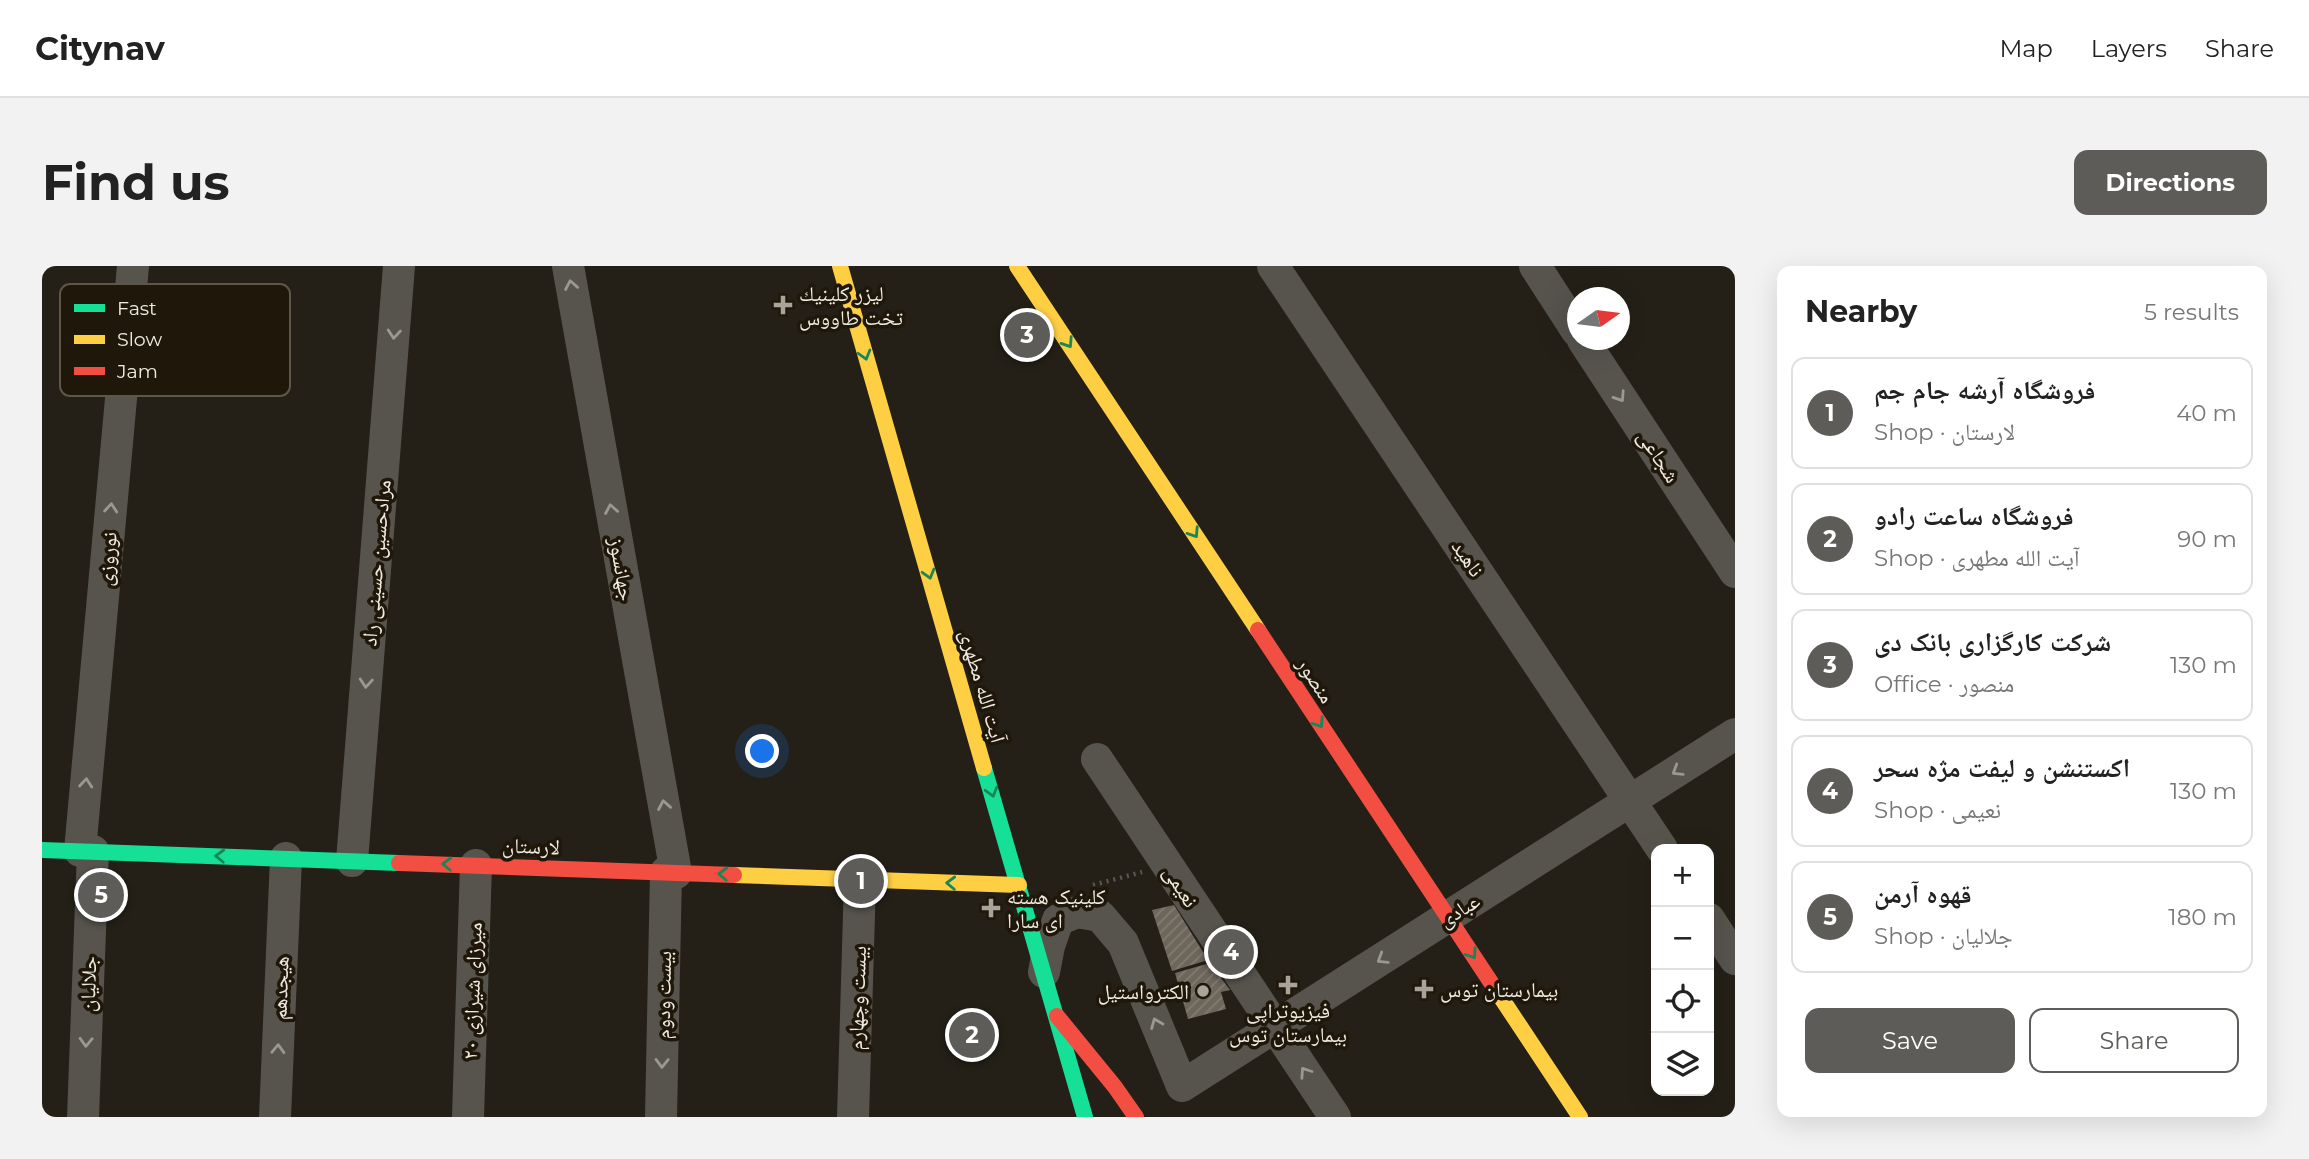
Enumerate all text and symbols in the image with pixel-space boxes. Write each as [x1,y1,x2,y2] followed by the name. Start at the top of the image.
[35,28,165,68] text: Citynav
[1999,34,2053,63] text: Map
[2091,34,2167,63] text: Layers
[2205,34,2274,63] text: Share
[2074,150,2267,215] button: Directions
[42,153,230,212] text: Find us
[564,279,579,291] one-way arrow
[799,281,903,331] place label: ليزر كلينيك تخت طاووس
[60,284,290,396] legend
[1567,287,1630,350] north arrow
[1805,293,1917,330] text: Nearby
[773,295,793,315] marker: ليزر كلينيك تخت طاووس
[117,297,157,320] text: Fast
[2144,298,2239,326] text: 5 results
[1004,309,1050,361] pin: 3
[117,328,162,351] text: Slow
[387,329,402,340] one-way arrow
[1060,336,1073,349] one-way arrow
[857,349,872,361] one-way arrow
[116,360,158,383] text: Jam
[1874,374,2095,406] text: فروشگاه آرشه جام جم
[1612,389,1625,402] one-way arrow
[1825,399,1835,427] text: 1
[2176,399,2237,427] text: 40 m
[1874,418,2015,446] text: Shop · لارستان
[1632,425,1685,488] street label: شجاعی
[356,479,397,647] street label: مرادحسین حسینی راد
[1874,500,2074,532] text: فروشگاه ساعت رادو
[103,502,118,513] one-way arrow
[605,503,620,515] one-way arrow
[1185,525,1198,538] one-way arrow
[1823,525,1837,553] text: 2
[2177,525,2237,553] text: 90 m
[92,531,122,587] street label: نوروزی
[604,534,640,603] street label: جهانسوز
[1447,535,1489,581] street label: ناهید
[1874,544,2079,572] text: Shop · آیت الله مطهری
[920,567,935,579] one-way arrow
[955,626,1011,746] street label: آیت الله مطهری
[1874,626,2111,658] text: شرکت کارگزاری بانک دی
[1291,651,1340,708] street label: منصور
[1823,651,1837,679] text: 3
[2170,651,2237,679] text: 130 m
[1874,670,2014,698] text: Office · منصور
[359,678,374,689] one-way arrow
[1311,715,1323,728] one-way arrow
[745,734,779,768] your location
[1874,752,2130,784] text: اکستنشن و لیفت مژه سحر
[1672,763,1685,776] one-way arrow
[79,777,94,789] one-way arrow
[1822,777,1838,805] text: 4
[2170,777,2237,805] text: 130 m
[983,786,998,798] one-way arrow
[1874,796,2001,824] text: Shop · نعیمی
[658,799,673,811] one-way arrow
[502,832,560,860] street label: لارستان
[1651,844,1714,1096] map controls
[1651,844,1714,907] button: +
[214,848,225,863] one-way arrow
[838,855,884,907] pin: 1
[441,857,452,872] one-way arrow
[1157,860,1204,912] street label: نعیمی
[717,867,728,882] one-way arrow
[78,869,124,921] pin: 5
[945,875,956,890] one-way arrow
[1874,878,1972,910] text: قهوه آرمن
[1007,884,1106,933] place label: کلینیک هسته ای سارا
[1434,888,1484,932] street label: عبادی
[981,898,1001,918] marker: کلینیک هسته ای سارا
[1823,903,1837,931] text: 5
[2168,903,2237,931] text: 180 m
[1651,907,1714,970] button: −
[457,922,487,1060] street label: میرزای شیرازی ۲۰
[1874,922,2013,950] text: Shop · جلالیان
[1208,926,1254,978] pin: 4
[843,945,873,1051] street label: بیست وچهارم
[1463,946,1476,959] one-way arrow
[1377,950,1390,963] one-way arrow
[650,951,678,1040] street label: بیست ودوم
[75,956,101,1012] street label: جلالیان
[266,956,296,1020] street label: هیجدهم
[1651,970,1714,1033] button: locate
[1278,975,1298,995] marker: فیزیوتراپی بیمارستان توس
[1440,977,1558,1003] place label: بیمارستان توس
[1098,979,1189,1005] place label: الکترواستیل
[1414,979,1434,999] marker: بیمارستان توس
[1195,983,1211,999] marker: الکترواستیل
[1229,998,1347,1048] place label: فیزیوتراپی بیمارستان توس
[1805,1008,2015,1073] button: Save
[2029,1008,2239,1073] button: Share
[949,1009,995,1061] pin: 2
[1150,1017,1164,1030] one-way arrow
[1651,1033,1714,1096] button: layers
[78,1037,93,1048] one-way arrow
[270,1043,285,1054] one-way arrow
[654,1058,670,1069] one-way arrow
[1301,1067,1313,1080] one-way arrow

